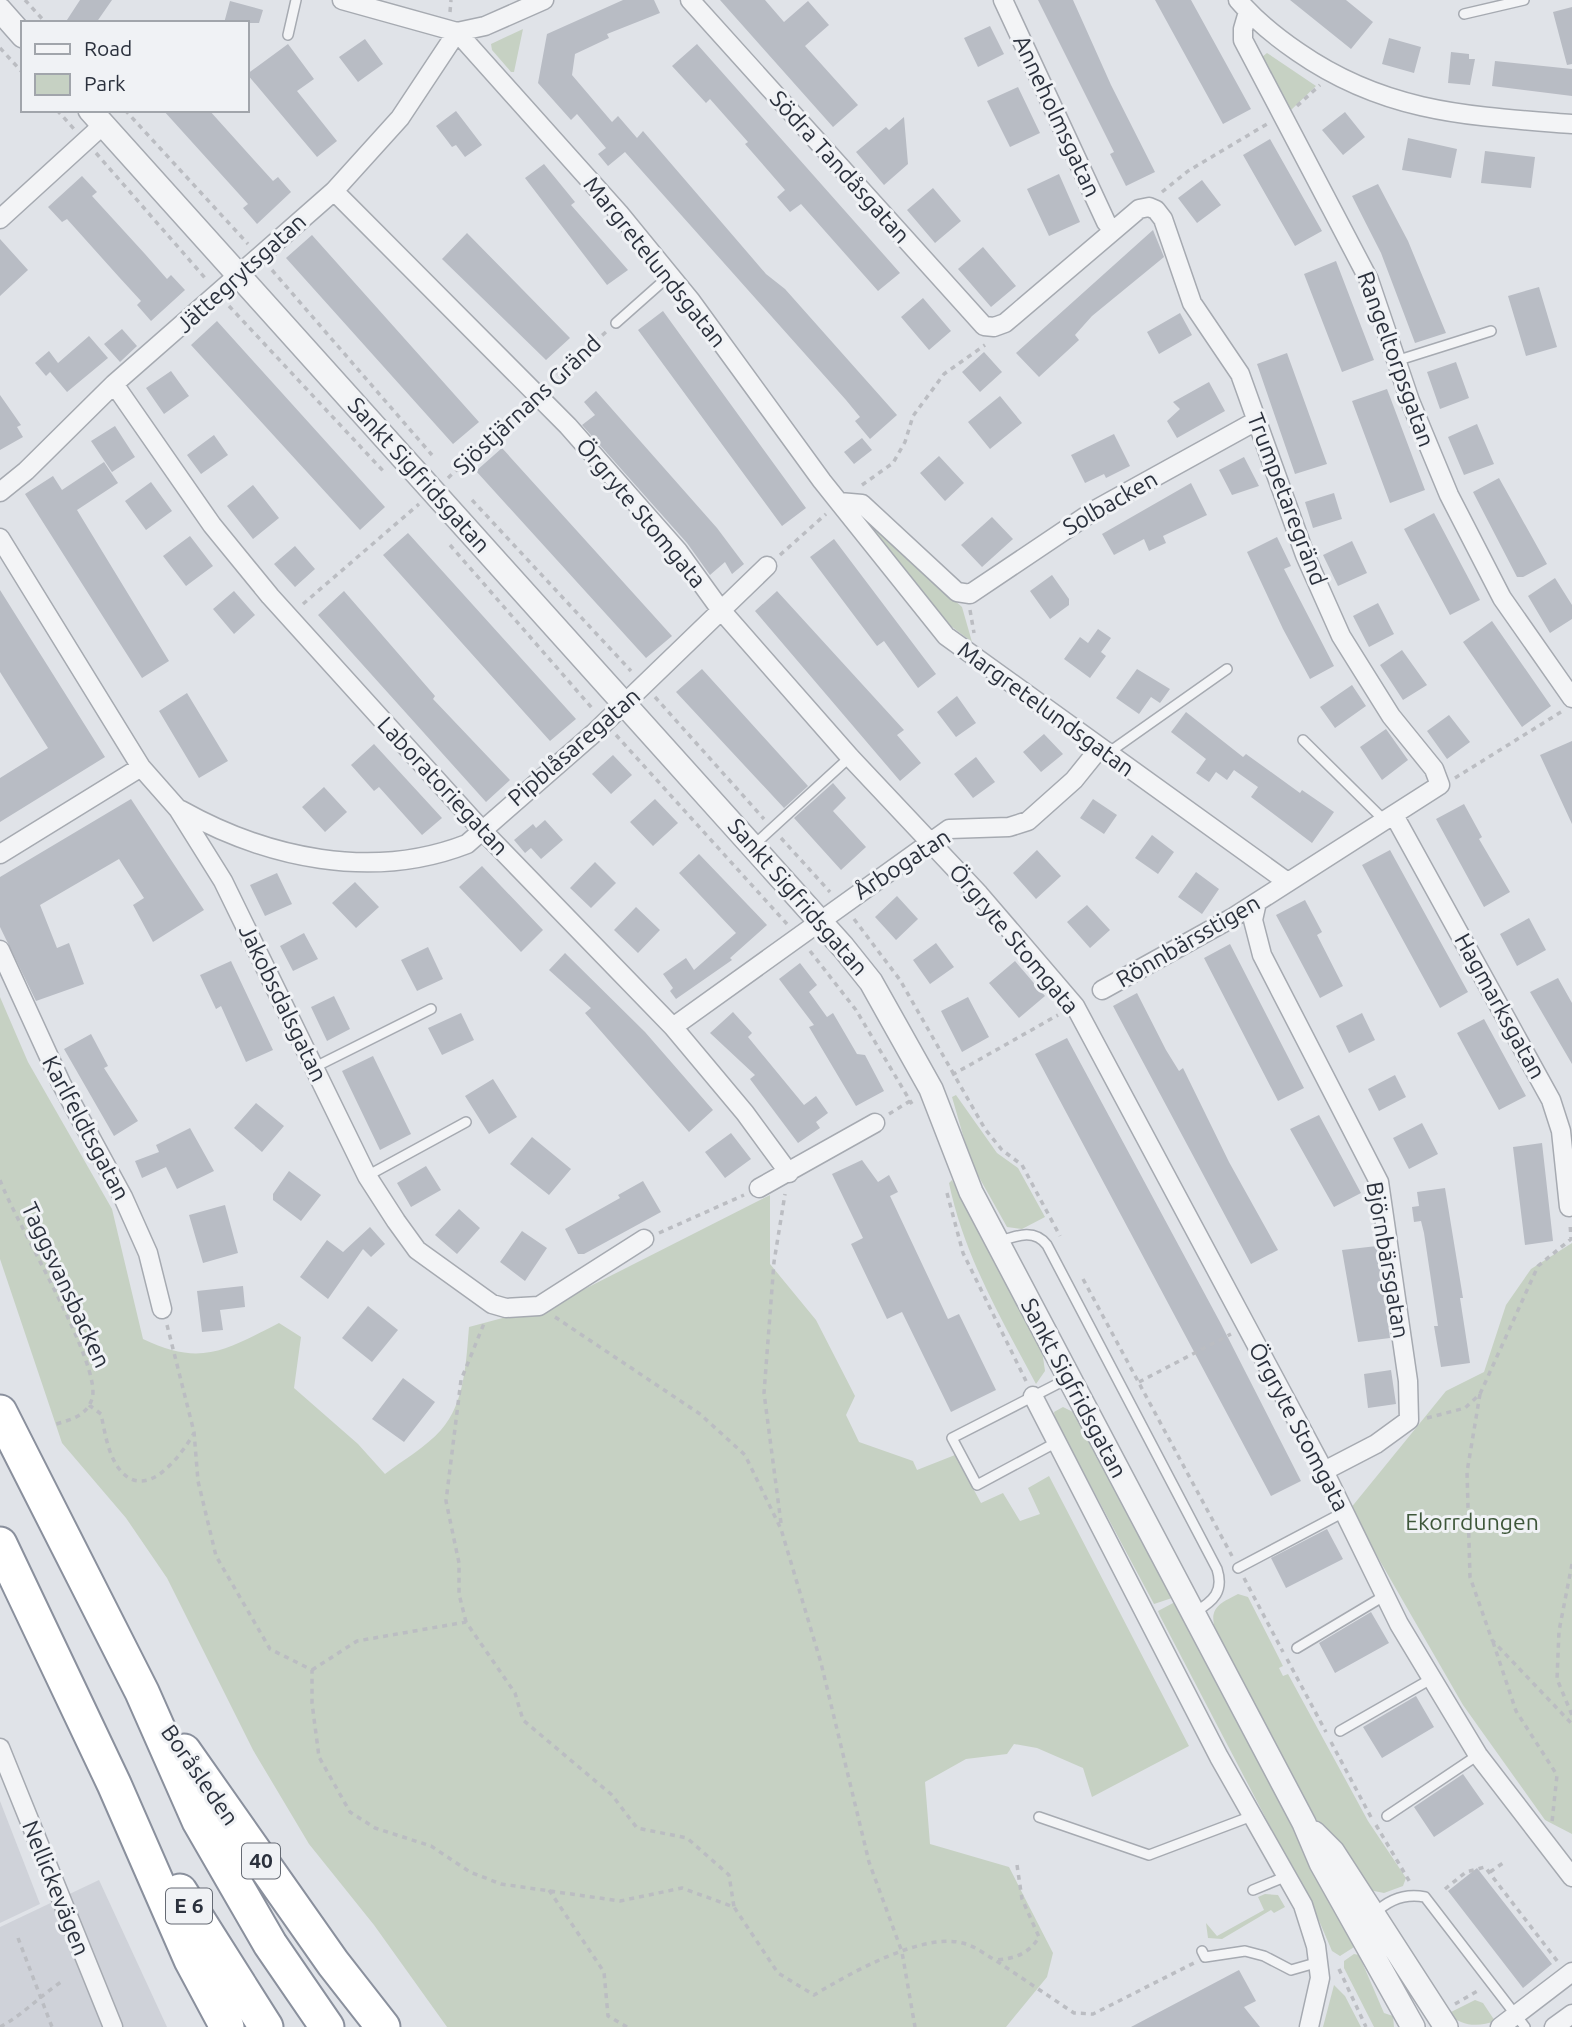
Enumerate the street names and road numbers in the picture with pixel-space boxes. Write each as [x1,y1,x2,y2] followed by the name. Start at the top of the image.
[1009,31,1106,201] street label: Anneholmsgatan
[766,86,915,248] street label: Södra Tandåsgatan
[579,172,732,352] street label: Margretelundsgatan
[171,208,310,337] street label: Jättegrytsgatan
[1353,268,1440,450] street label: Rangeltorpsgatan
[448,330,605,479] street label: Sjöstjärnans Gränd
[343,392,495,557] street label: Sankt Sigfridsgatan
[1243,409,1332,588] street label: Trumpetaregränd
[572,433,711,592] street label: Örgryte Stomgata
[1058,466,1161,540] street label: Solbacken
[953,636,1139,781] street label: Margretelundsgatan
[503,683,645,811] street label: Pipblåsaregatan
[373,712,514,860] street label: Laboratoriegatan
[724,813,873,980] street label: Sankt Sigfridsgatan
[849,823,954,904] street label: Årbogatan
[945,859,1084,1018] street label: Örgryte Stomgata
[1112,889,1264,992] street label: Rönnbärsstigen
[235,920,332,1085] street label: Jakobsdalsgatan
[1450,929,1551,1083] street label: Hagmarksgatan
[38,1051,135,1204] street label: Karlfeldtsgatan
[1362,1180,1415,1340] street label: Björnbärsgatan
[17,1198,116,1371] street label: Taggsvansbacken
[1017,1294,1132,1482] street label: Sankt Sigfridsgatan
[1244,1338,1354,1515] street label: Örgryte Stomgata
[157,1720,244,1830] street label: Boråsleden
[18,1817,95,1959] street label: Nellickevägen
[242,1843,280,1878] road number: 40
[166,1888,212,1924] road number: E 6

